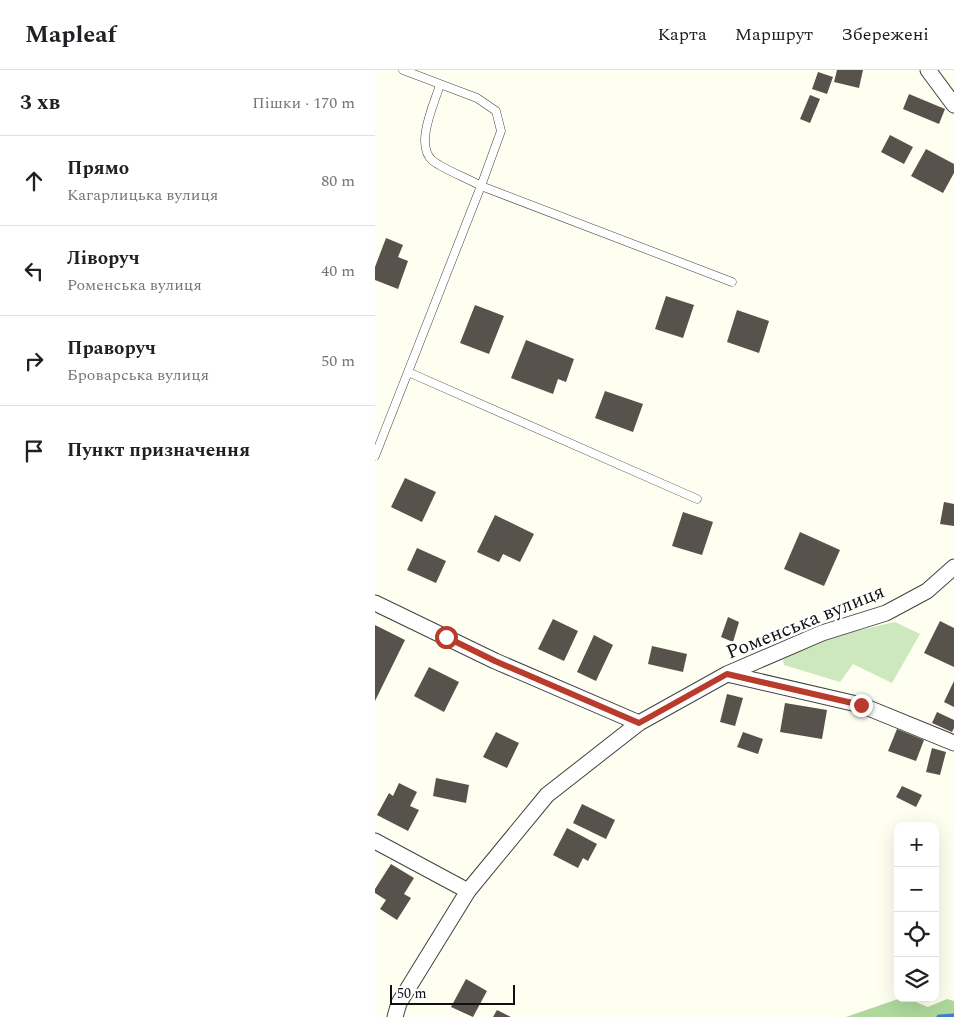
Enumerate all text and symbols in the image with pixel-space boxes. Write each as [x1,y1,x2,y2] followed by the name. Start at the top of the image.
[25,17,116,53] text: Mapleaf
[657,21,707,48] text: Карта
[735,21,813,48] text: Маршрут
[841,21,929,48] text: Збережені
[20,87,60,119] text: 3 хв
[252,91,355,115] text: Пішки · 170 m
[67,154,129,183] text: Прямо
[20,167,48,195] icon: ahead
[321,169,355,193] text: 80 m
[67,183,218,207] text: Кагарлицька вулиця
[67,244,140,273] text: Ліворуч
[20,257,48,285] icon: left
[321,259,355,283] text: 40 m
[67,273,202,297] text: Роменська вулиця
[67,334,156,363] text: Праворуч
[20,347,48,375] icon: right
[321,349,355,373] text: 50 m
[67,363,209,387] text: Броварська вулиця
[67,436,250,465] text: Пункт призначення
[20,437,48,465] icon: arrive
[722,576,889,667] street label: Роменська вулиця
[435,626,458,649] route start
[850,694,873,717] route end
[894,822,939,1002] map controls
[894,822,939,867] button: +
[894,867,939,912] button: −
[894,912,939,957] button: locate
[894,957,939,1002] button: layers
[390,982,515,1005] scale bar
[397,983,427,1004] text: 50 m

